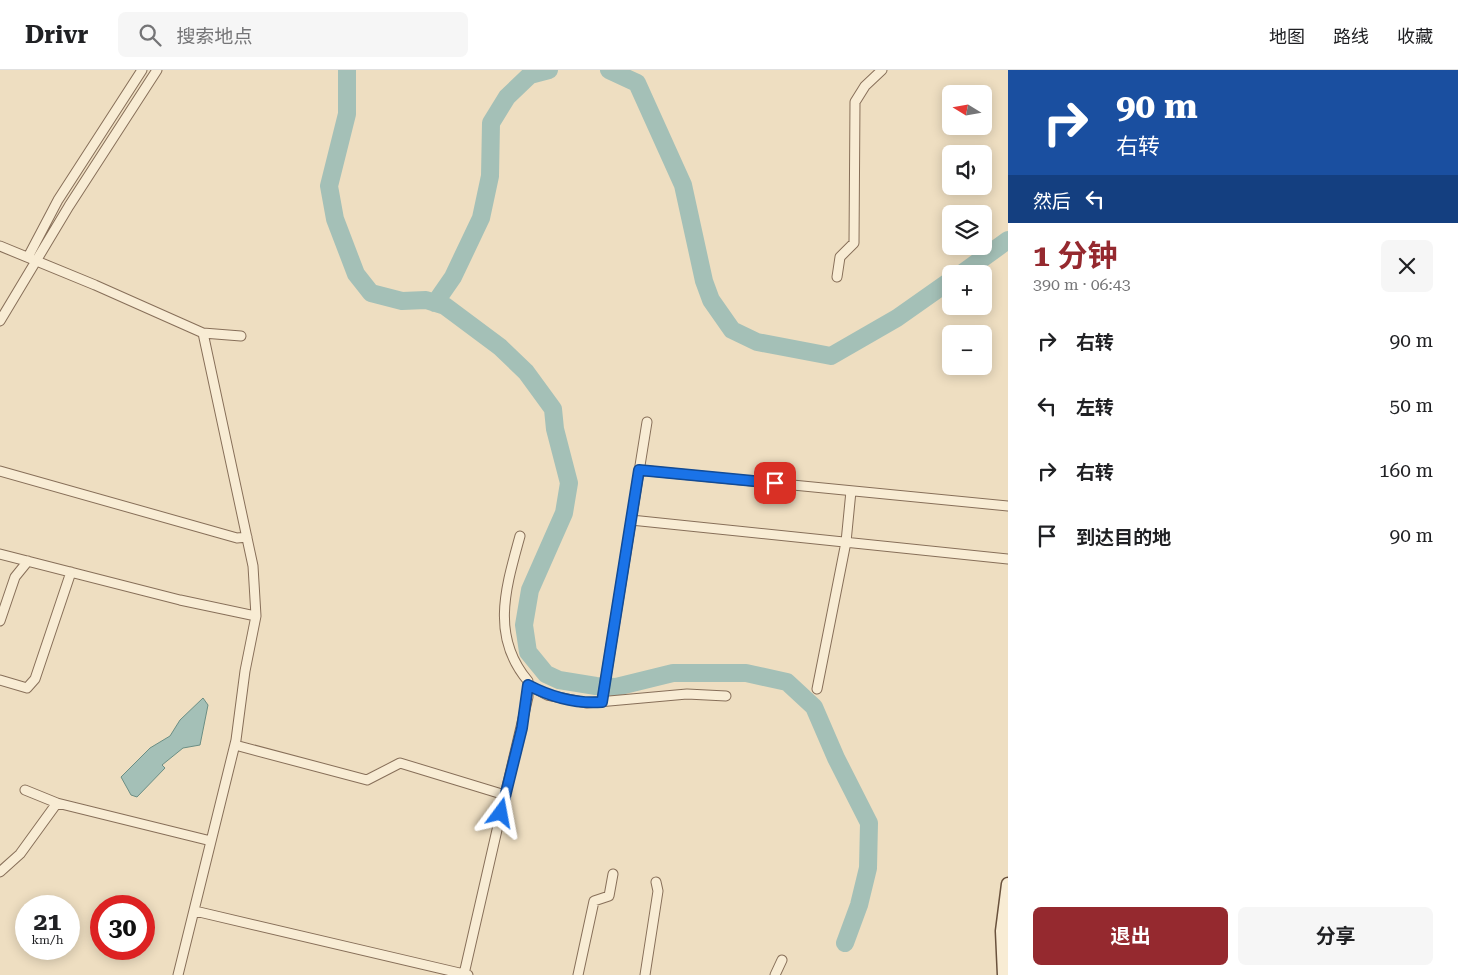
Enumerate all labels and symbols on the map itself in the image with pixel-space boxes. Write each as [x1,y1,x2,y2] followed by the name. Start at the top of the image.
[942,85,992,135] north arrow
[754,462,796,504] pin
[474,786,526,838] position arrow
[90,895,155,960] speed limit sign: 30

